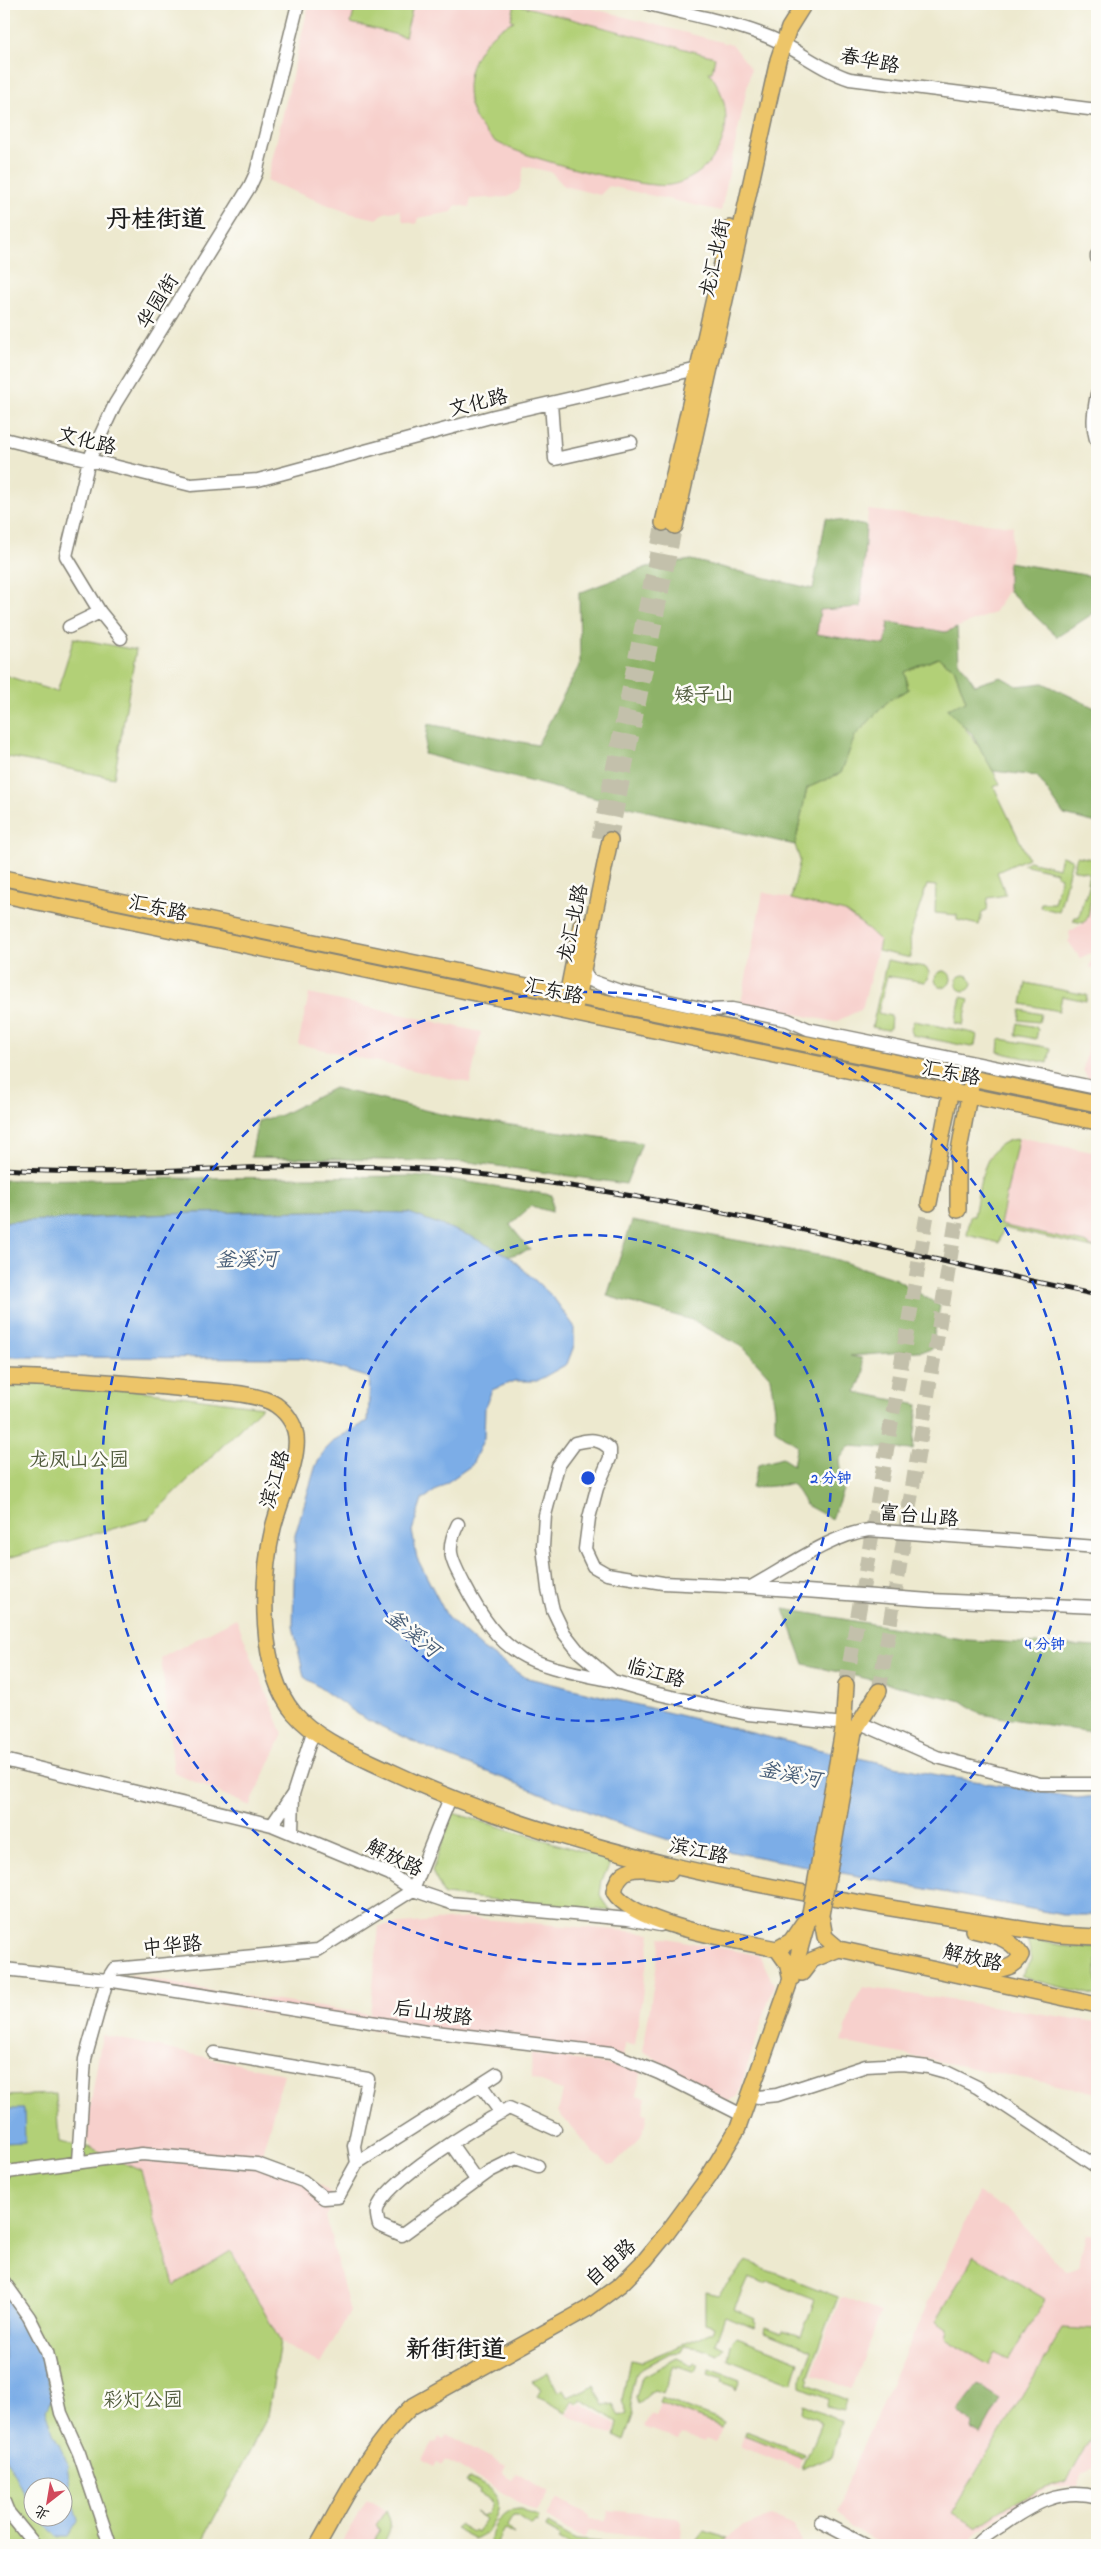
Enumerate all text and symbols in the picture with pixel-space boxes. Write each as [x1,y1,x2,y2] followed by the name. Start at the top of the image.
[837,42,903,83] street label: 春华路
[106,203,206,239] district label: 丹桂街道
[694,216,739,301] street label: 龙汇北街
[131,269,187,335] street label: 华园街
[446,383,512,426] street label: 文化路
[54,421,120,464] street label: 文化路
[674,682,734,711] park label: 矮子山
[552,880,597,966] street label: 龙汇北路
[125,889,191,930] street label: 汇东路
[521,972,587,1013] street label: 汇东路
[918,1054,984,1095] street label: 汇东路
[214,1245,281,1277] water label: 釜溪河
[254,1446,299,1513] street label: 滨江路
[29,1447,129,1476] park label: 龙凤山公园
[809,1468,852,1490] text: 2 分钟
[579,1469,597,1487] centre of rings
[878,1500,961,1536] street label: 富台山路
[378,1603,448,1668] water label: 釜溪河
[1024,1634,1065,1656] text: 4 分钟
[622,1652,689,1697] street label: 临江路
[756,1755,826,1797] water label: 釜溪河
[666,1832,732,1873] street label: 滨江路
[361,1833,428,1886] street label: 解放路
[141,1930,204,1965] street label: 中华路
[940,1939,1006,1981] street label: 解放路
[391,1995,475,2035] street label: 后山坡路
[580,2232,644,2295] street label: 自由路
[406,2333,506,2369] district label: 新街街道
[103,2387,183,2416] park label: 彩灯公园
[22,2476,72,2526] north arrow
[31,2499,53,2524] text: 北

